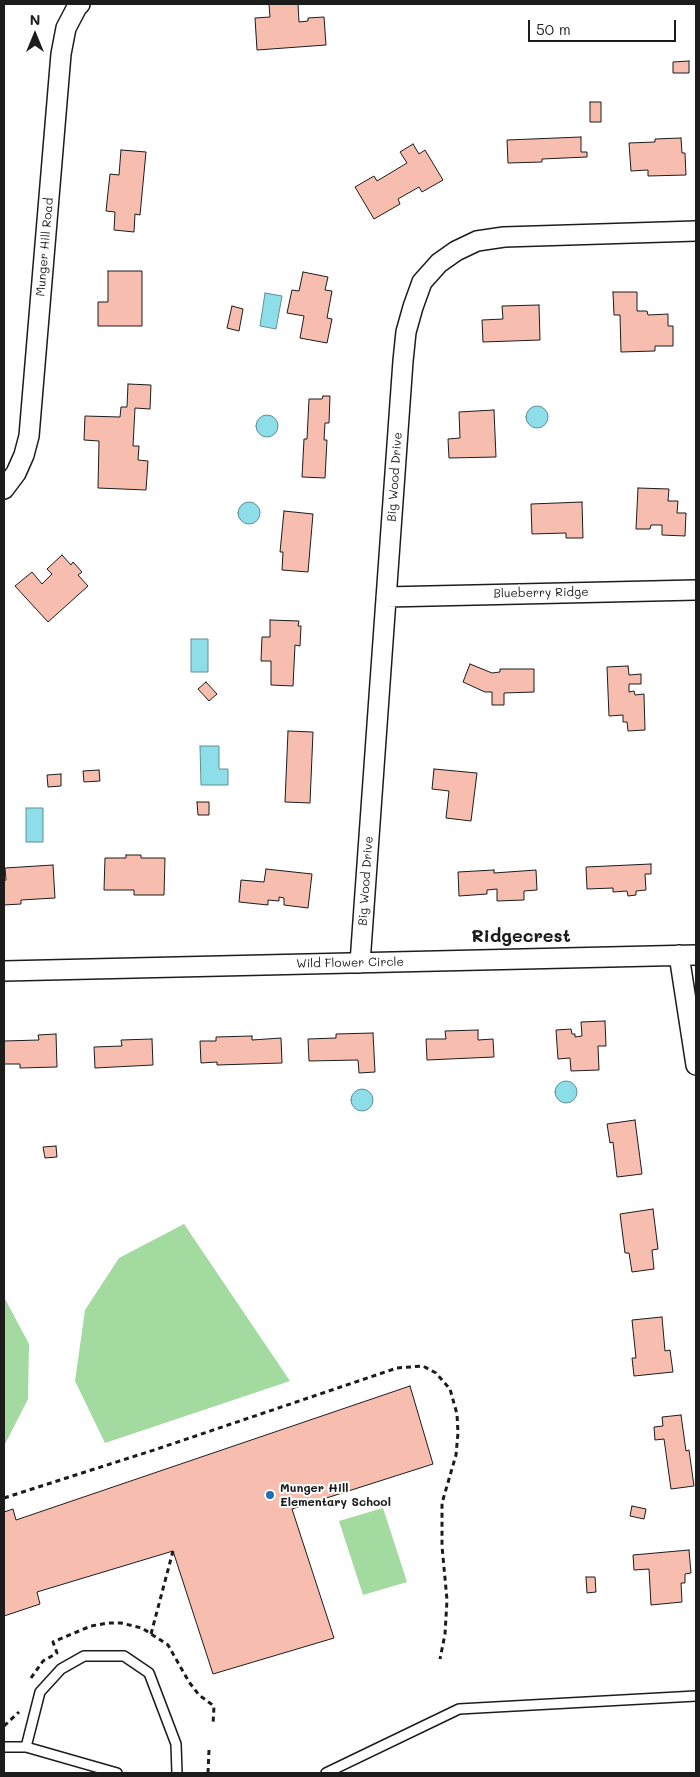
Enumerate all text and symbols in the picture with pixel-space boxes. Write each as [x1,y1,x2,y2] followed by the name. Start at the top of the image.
[10,10,60,60] north arrow
[30,10,40,29] text: N
[530,10,678,42] scale bar
[536,19,571,39] text: 50 m
[34,197,56,297] street label: Munger Hill Road
[385,432,405,522] street label: Big Wood Drive
[493,585,589,601] street label: Blueberry Ridge
[356,836,376,926] street label: Big Wood Drive
[471,925,571,947] district label: Ridgecrest
[296,955,404,971] street label: Wild Flower Circle
[280,1481,391,1509] place label: Munger Hill Elementary School
[264,1489,276,1501] marker: Munger Hill Elementary School

